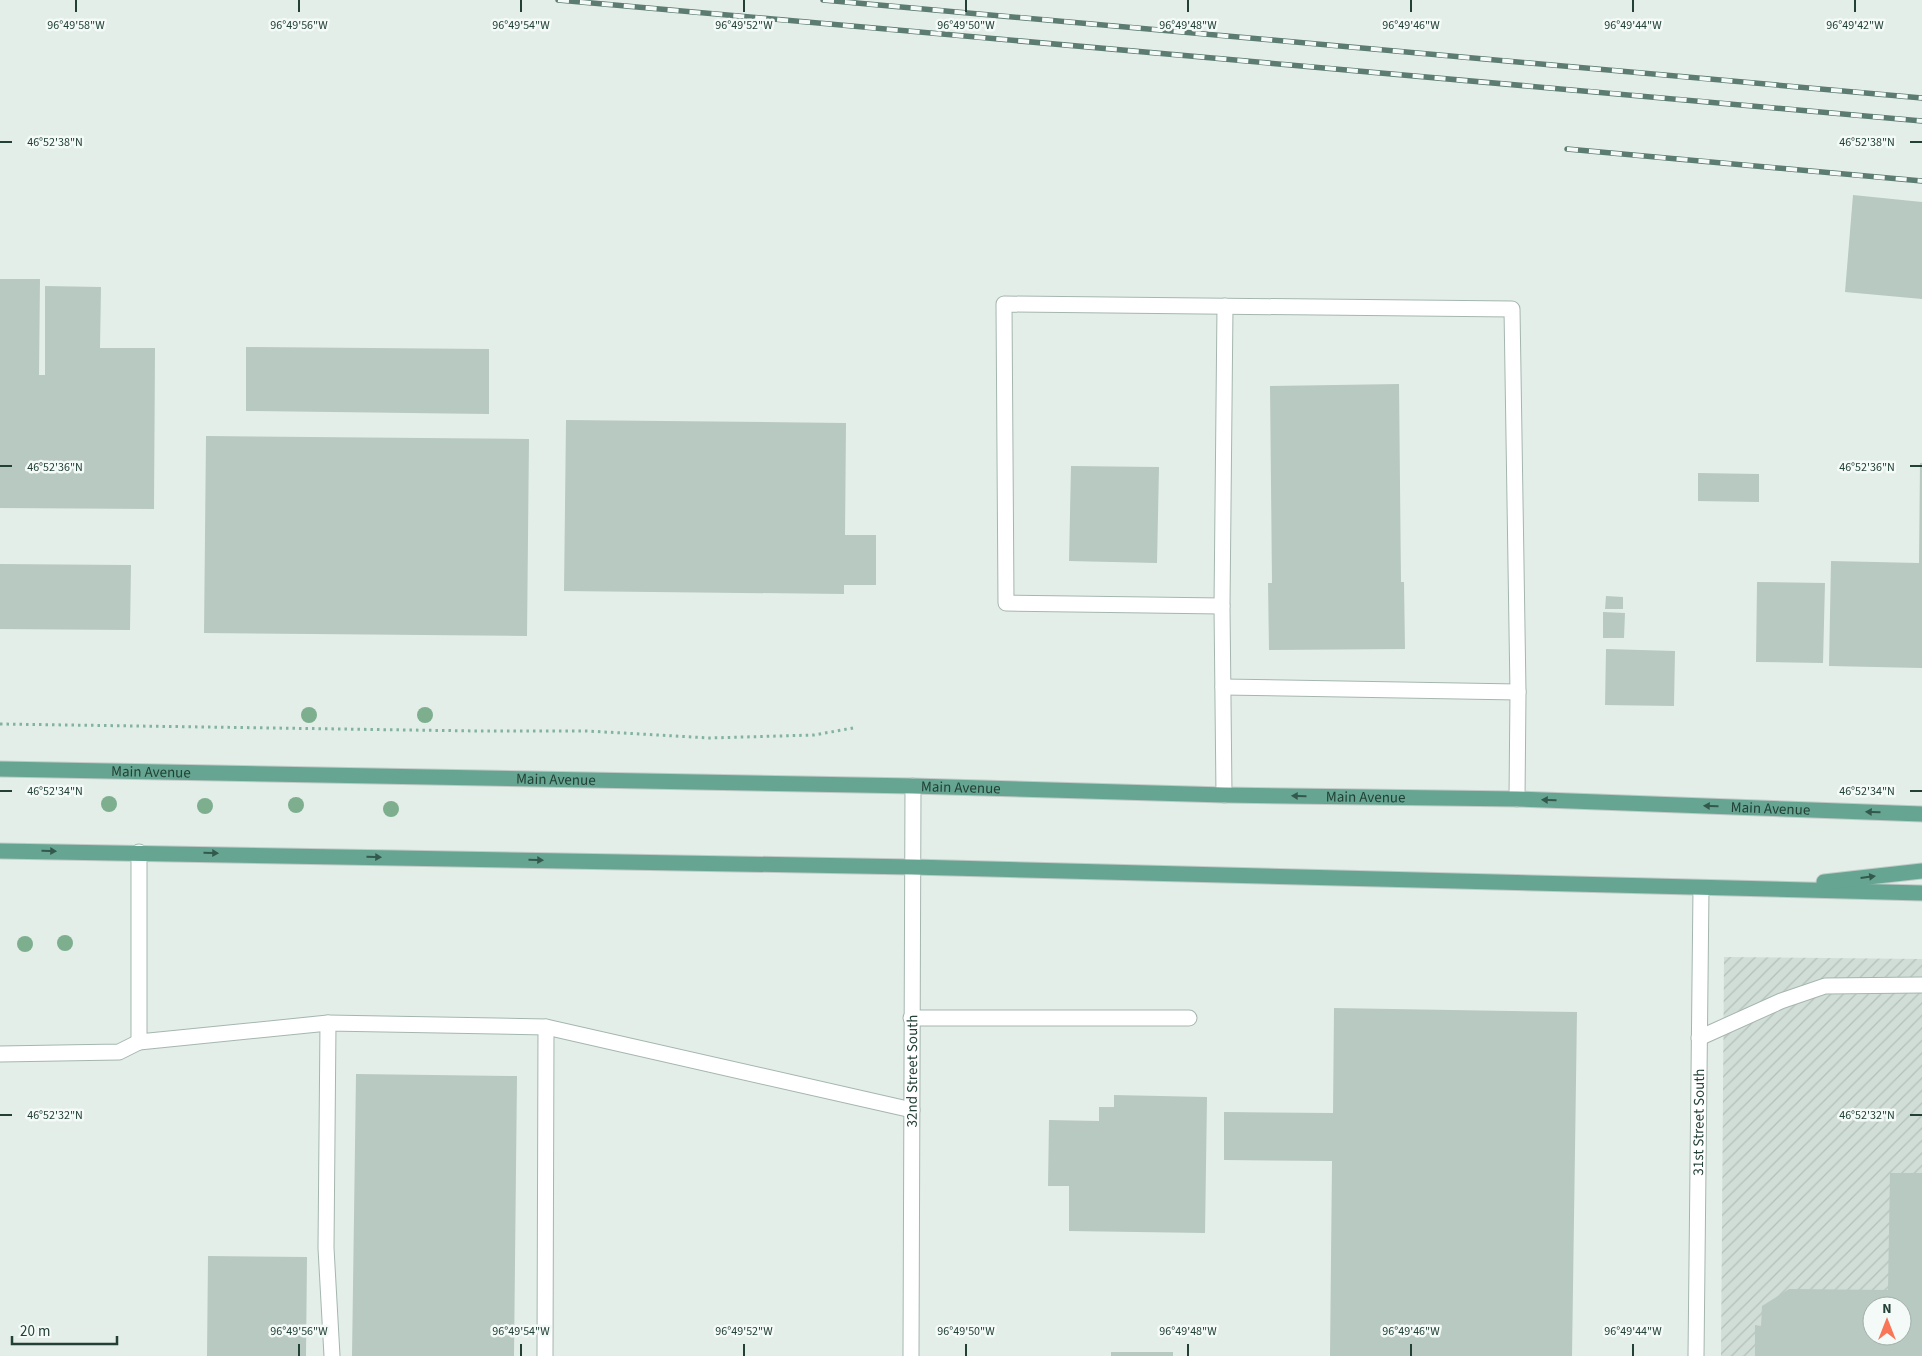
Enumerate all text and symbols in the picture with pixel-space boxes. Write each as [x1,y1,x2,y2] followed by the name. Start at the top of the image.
[47,17,105,34] text: 96°49'58"W
[270,17,328,34] text: 96°49'56"W
[492,17,550,34] text: 96°49'54"W
[715,17,773,34] text: 96°49'52"W
[937,17,995,34] text: 96°49'50"W
[1159,17,1217,34] text: 96°49'48"W
[1382,17,1440,34] text: 96°49'46"W
[1604,17,1662,34] text: 96°49'44"W
[1826,17,1884,34] text: 96°49'42"W
[27,134,83,151] text: 46°52'38"N
[1839,134,1895,151] text: 46°52'38"N
[27,459,83,476] text: 46°52'36"N
[1839,459,1895,476] text: 46°52'36"N
[111,761,191,784] street label: Main Avenue
[516,769,596,791] street label: Main Avenue
[921,776,1001,800] street label: Main Avenue
[27,783,83,800] text: 46°52'34"N
[1839,783,1895,800] text: 46°52'34"N
[1326,786,1406,808] street label: Main Avenue
[1290,792,1306,800] one-way arrow
[1540,796,1556,804] one-way arrow
[1730,797,1811,821] street label: Main Avenue
[1703,802,1719,810] one-way arrow
[1865,808,1881,816] one-way arrow
[41,847,57,855] one-way arrow
[203,850,219,858] one-way arrow
[366,853,382,861] one-way arrow
[528,856,544,864] one-way arrow
[1861,873,1877,881] one-way arrow
[902,1015,923,1127] street label: 32nd Street South
[1688,1068,1710,1176] street label: 31st Street South
[27,1107,83,1124] text: 46°52'32"N
[1839,1107,1895,1124] text: 46°52'32"N
[1862,1296,1912,1346] north arrow
[1882,1299,1892,1319] text: N
[12,1314,118,1346] scale bar
[20,1321,50,1342] text: 20 m
[270,1323,328,1340] text: 96°49'56"W
[492,1323,550,1340] text: 96°49'54"W
[715,1323,773,1340] text: 96°49'52"W
[937,1323,995,1340] text: 96°49'50"W
[1159,1323,1217,1340] text: 96°49'48"W
[1382,1323,1440,1340] text: 96°49'46"W
[1604,1323,1662,1340] text: 96°49'44"W

